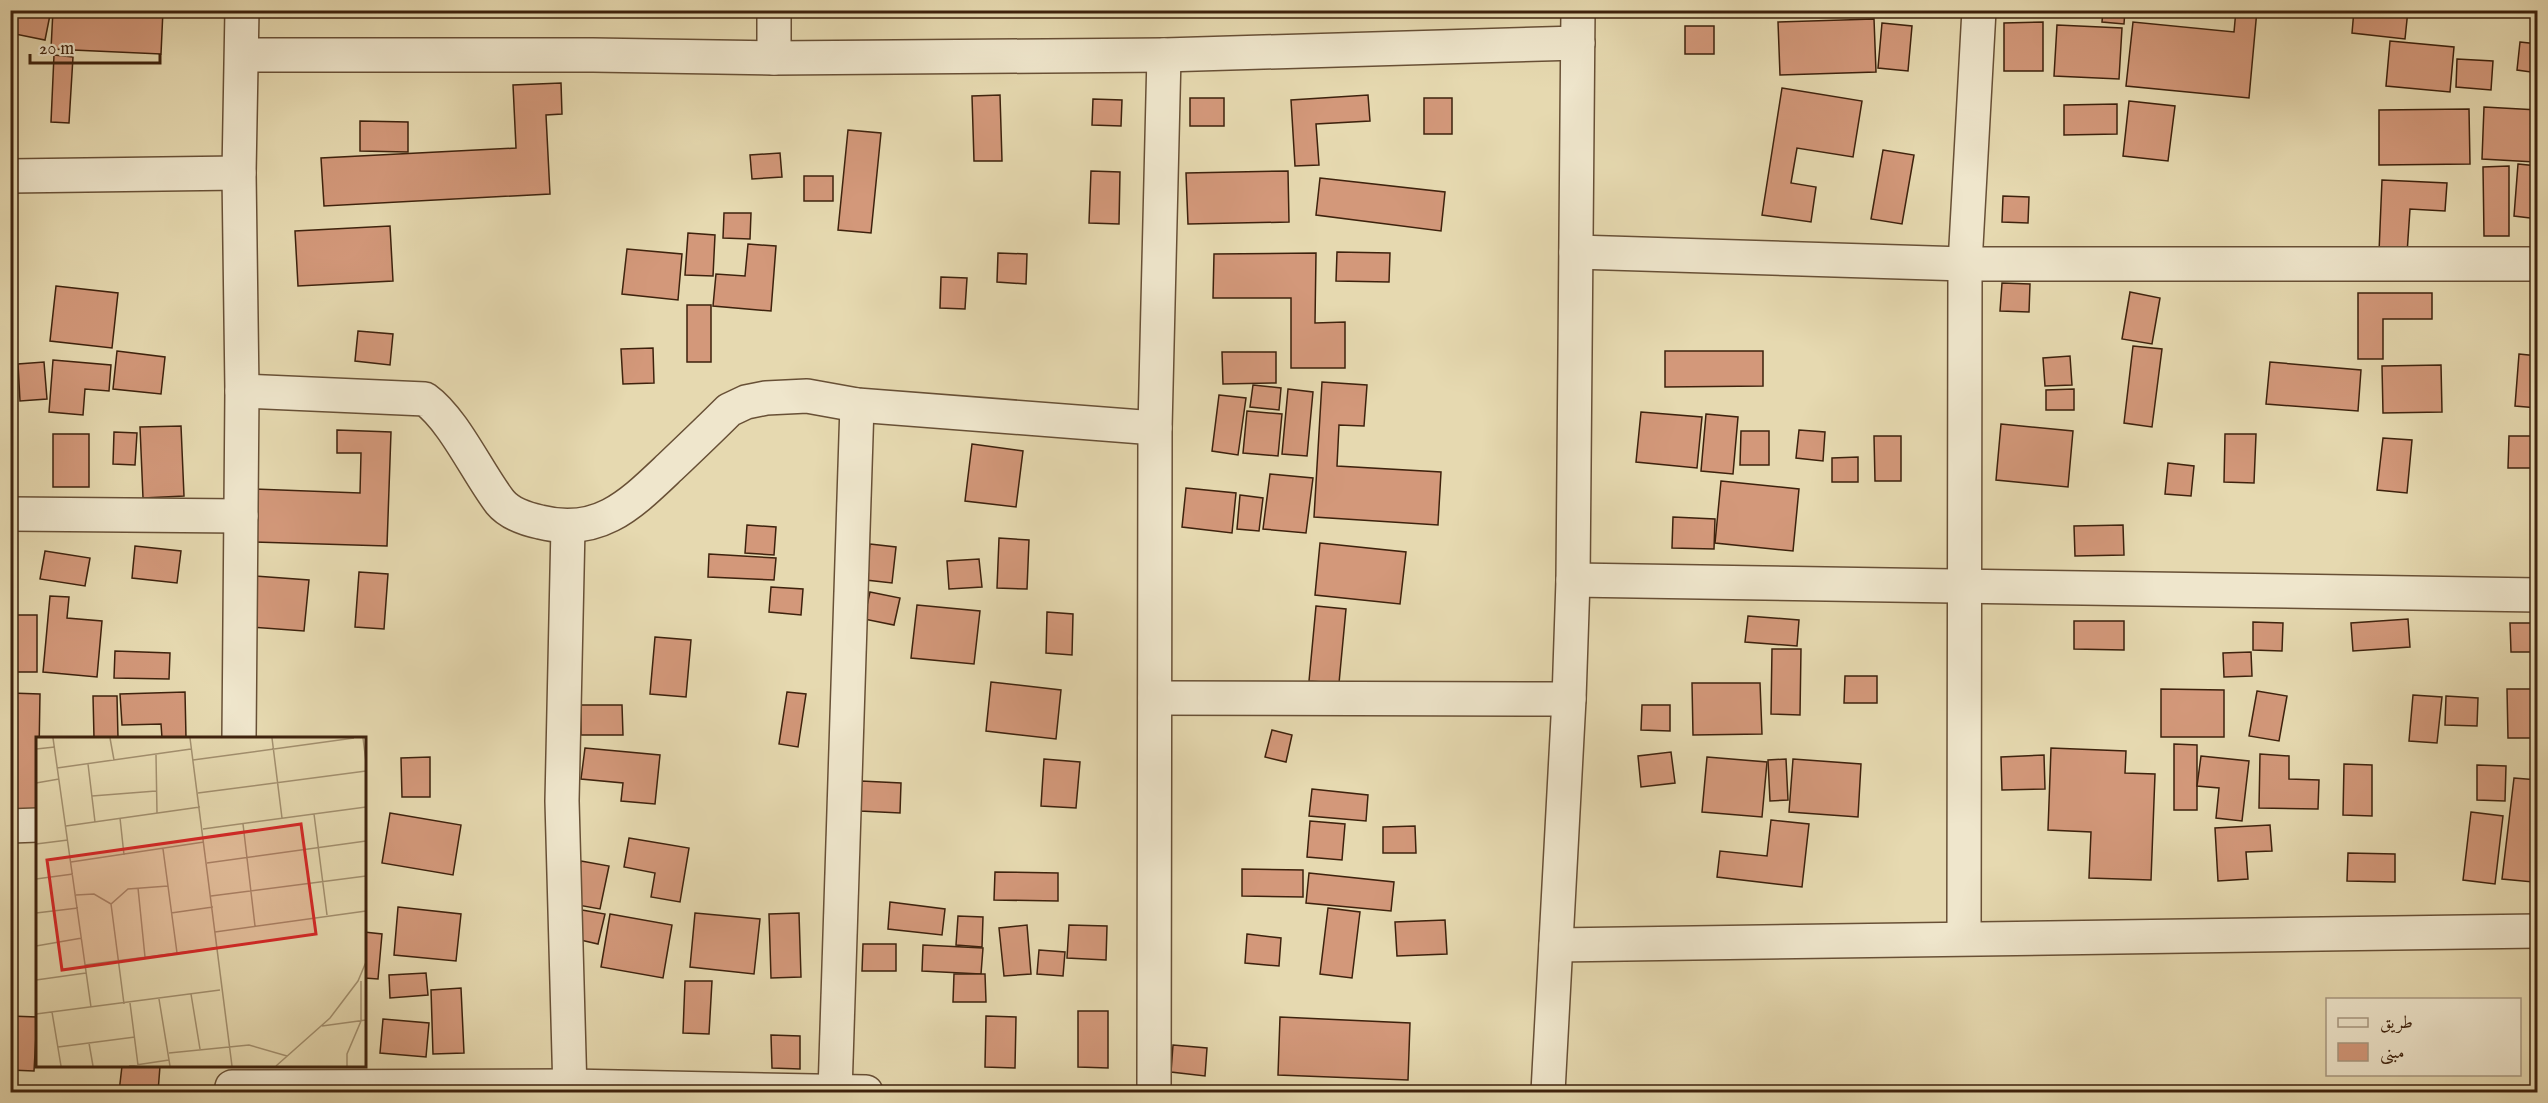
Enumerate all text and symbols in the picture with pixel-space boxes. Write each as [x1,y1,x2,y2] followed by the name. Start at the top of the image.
[30,27,160,65] scale bar
[39,38,74,61] text: 20 m
[36,737,366,1067] inset map
[2326,998,2521,1076] legend
[2380,1012,2413,1035] text: طريق
[2380,1042,2405,1065] text: مبنى

